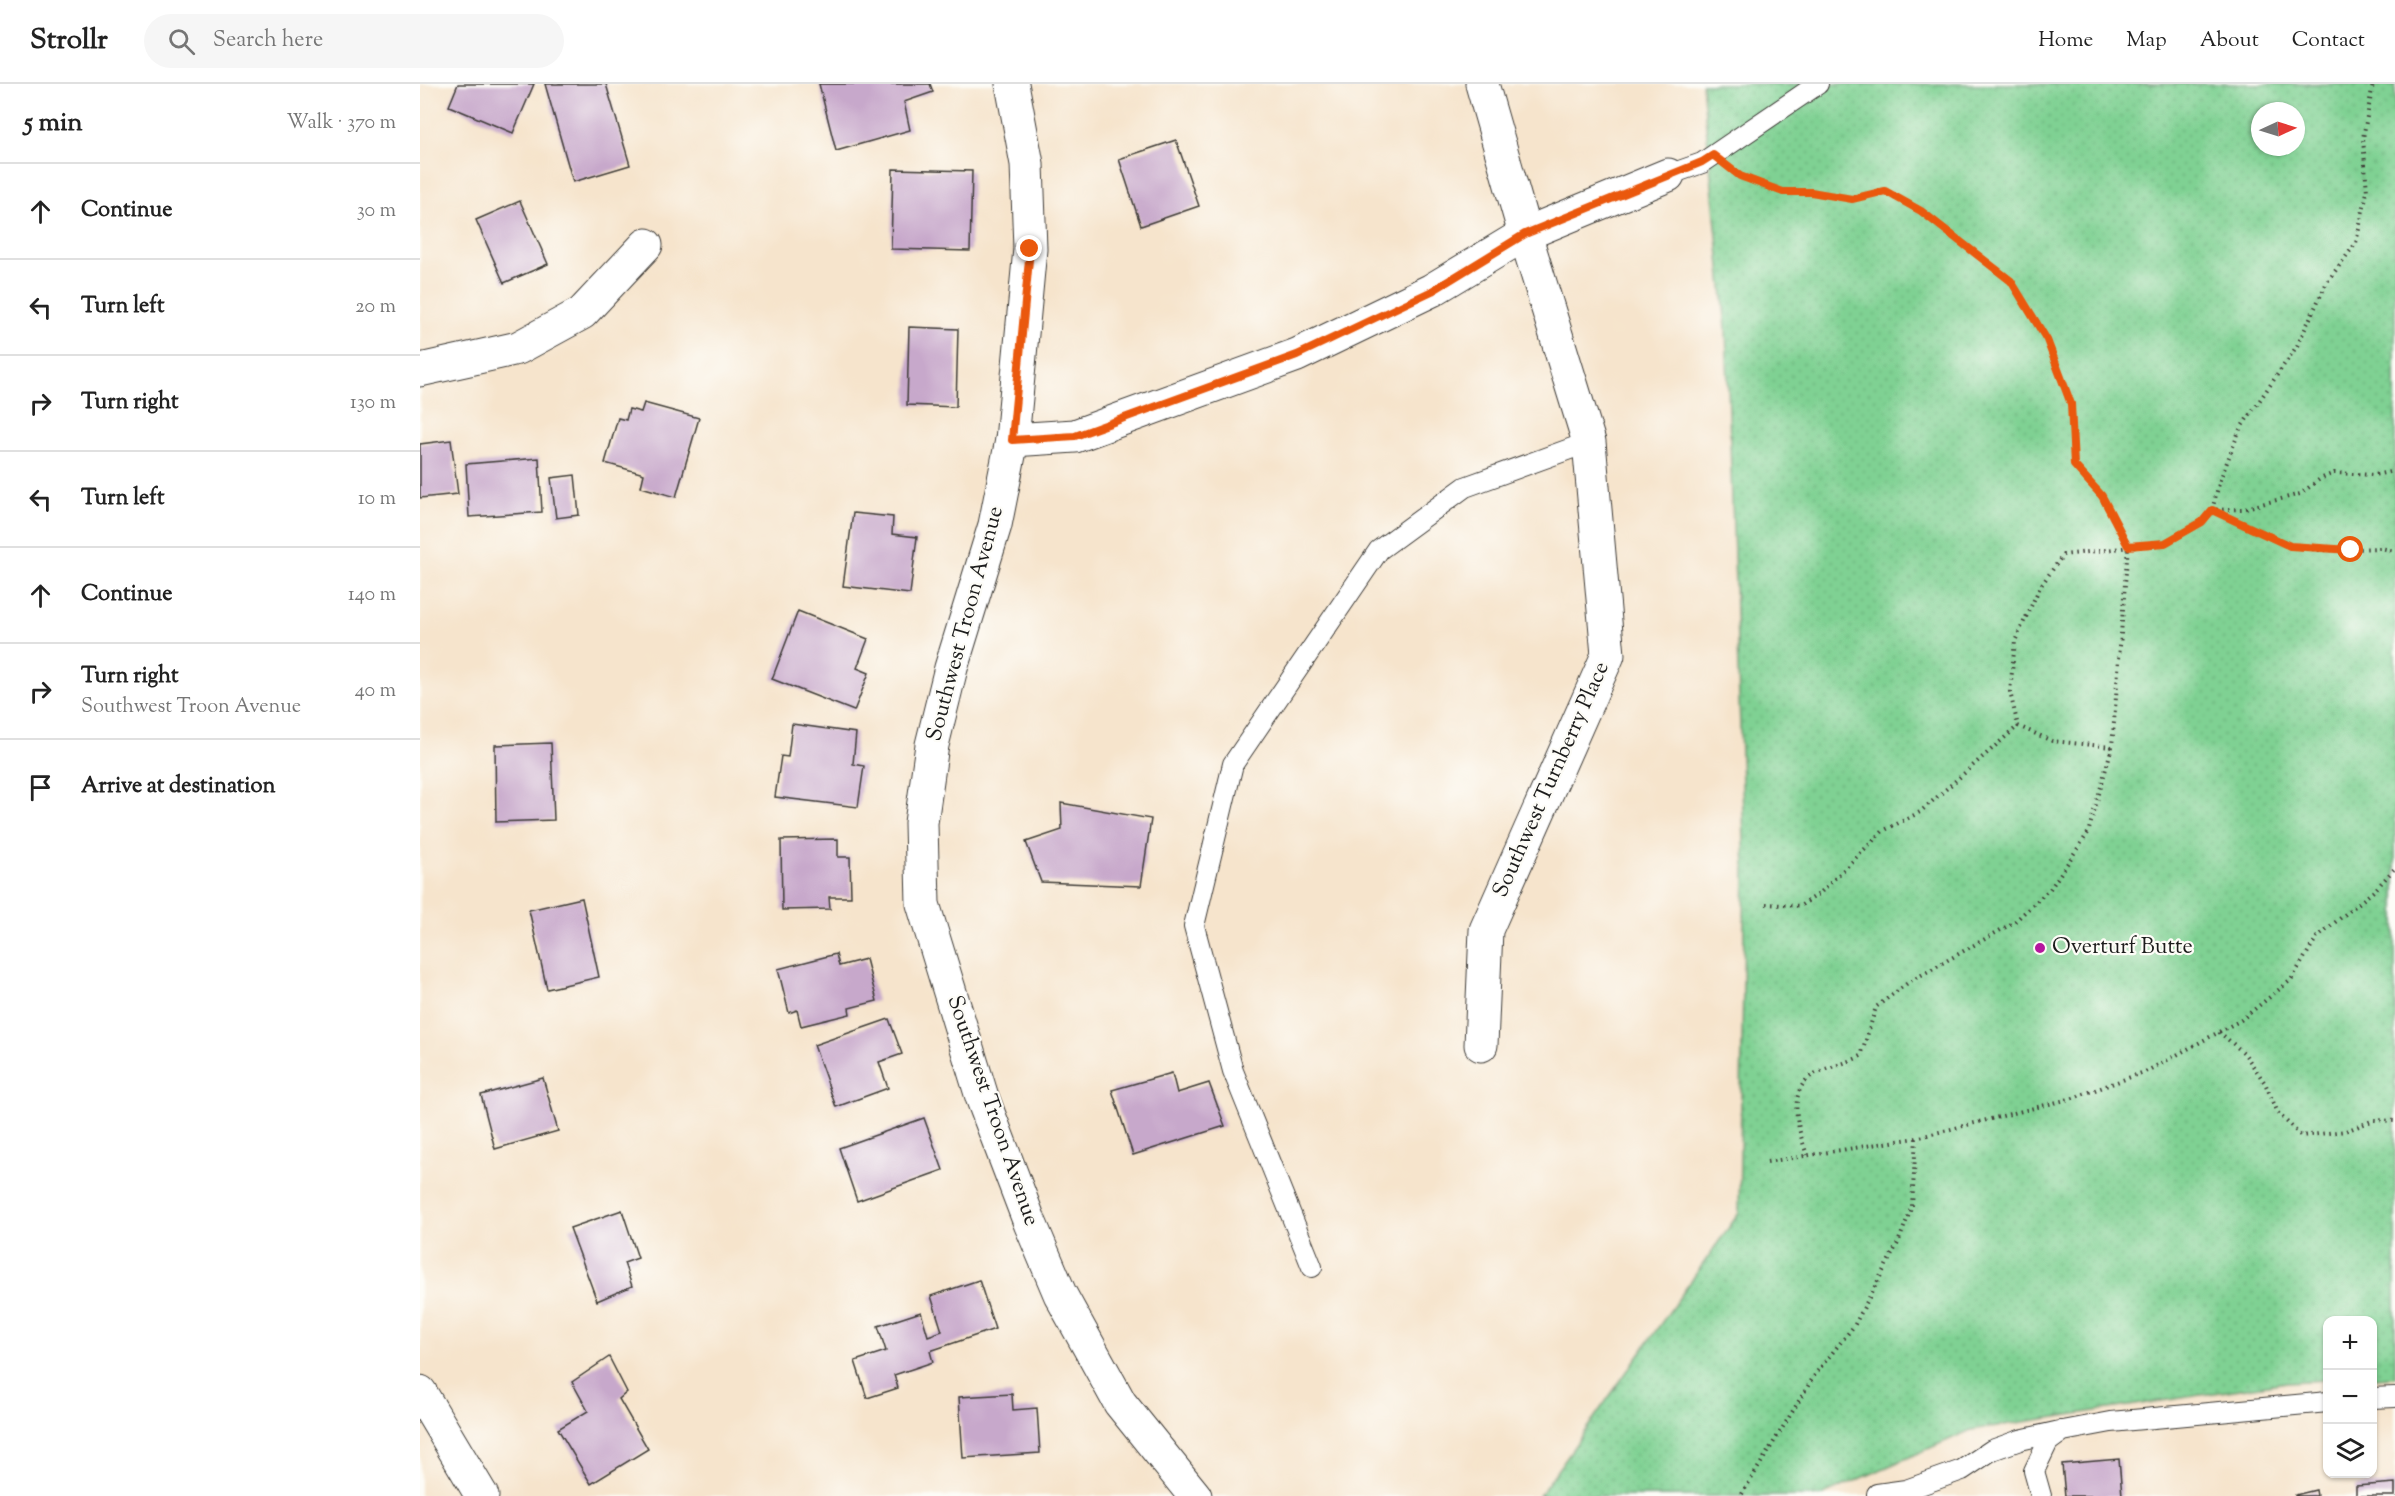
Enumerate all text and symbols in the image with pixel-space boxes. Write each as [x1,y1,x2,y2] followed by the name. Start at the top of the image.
[144,14,564,68] search box
[30,21,108,61] text: Strollr
[165,25,198,58] icon: search
[213,25,323,57] text: Search here
[2038,26,2093,56] text: Home
[2126,26,2167,56] text: Map
[2200,26,2259,56] text: About
[2292,26,2365,56] text: Contact
[2251,102,2305,156] north arrow
[24,105,83,142] text: 5 min
[286,109,396,138] text: Walk · 370 m
[24,195,57,228] icon: ahead
[81,195,172,227] text: Continue
[357,197,396,226] text: 30 m
[1016,235,1042,261] route end
[24,291,57,324] icon: left
[81,291,164,323] text: Turn left
[355,293,396,322] text: 20 m
[24,387,57,420] icon: right
[81,387,178,419] text: Turn right
[350,389,396,418] text: 130 m
[24,483,57,516] icon: left
[81,483,164,515] text: Turn left
[358,485,396,514] text: 10 m
[919,503,1013,745] street label: Southwest Troon Avenue
[2337,536,2363,562] route start
[24,579,57,612] icon: ahead
[81,579,172,611] text: Continue
[348,581,396,610] text: 140 m
[1485,657,1619,903] street label: Southwest Turnberry Place
[81,661,178,693] text: Turn right
[24,675,57,708] icon: right
[355,677,396,706] text: 40 m
[81,693,301,722] text: Southwest Troon Avenue
[24,771,57,804] icon: arrive
[81,771,276,803] text: Arrive at destination
[2052,932,2193,964] place label: Overturf Butte
[2033,941,2047,955] marker: Overturf Butte
[937,991,1047,1231] street label: Southwest Troon Avenue
[2323,1316,2377,1478] map controls
[2323,1316,2377,1370] button: +
[2323,1370,2377,1424] button: −
[2323,1424,2377,1478] button: layers

